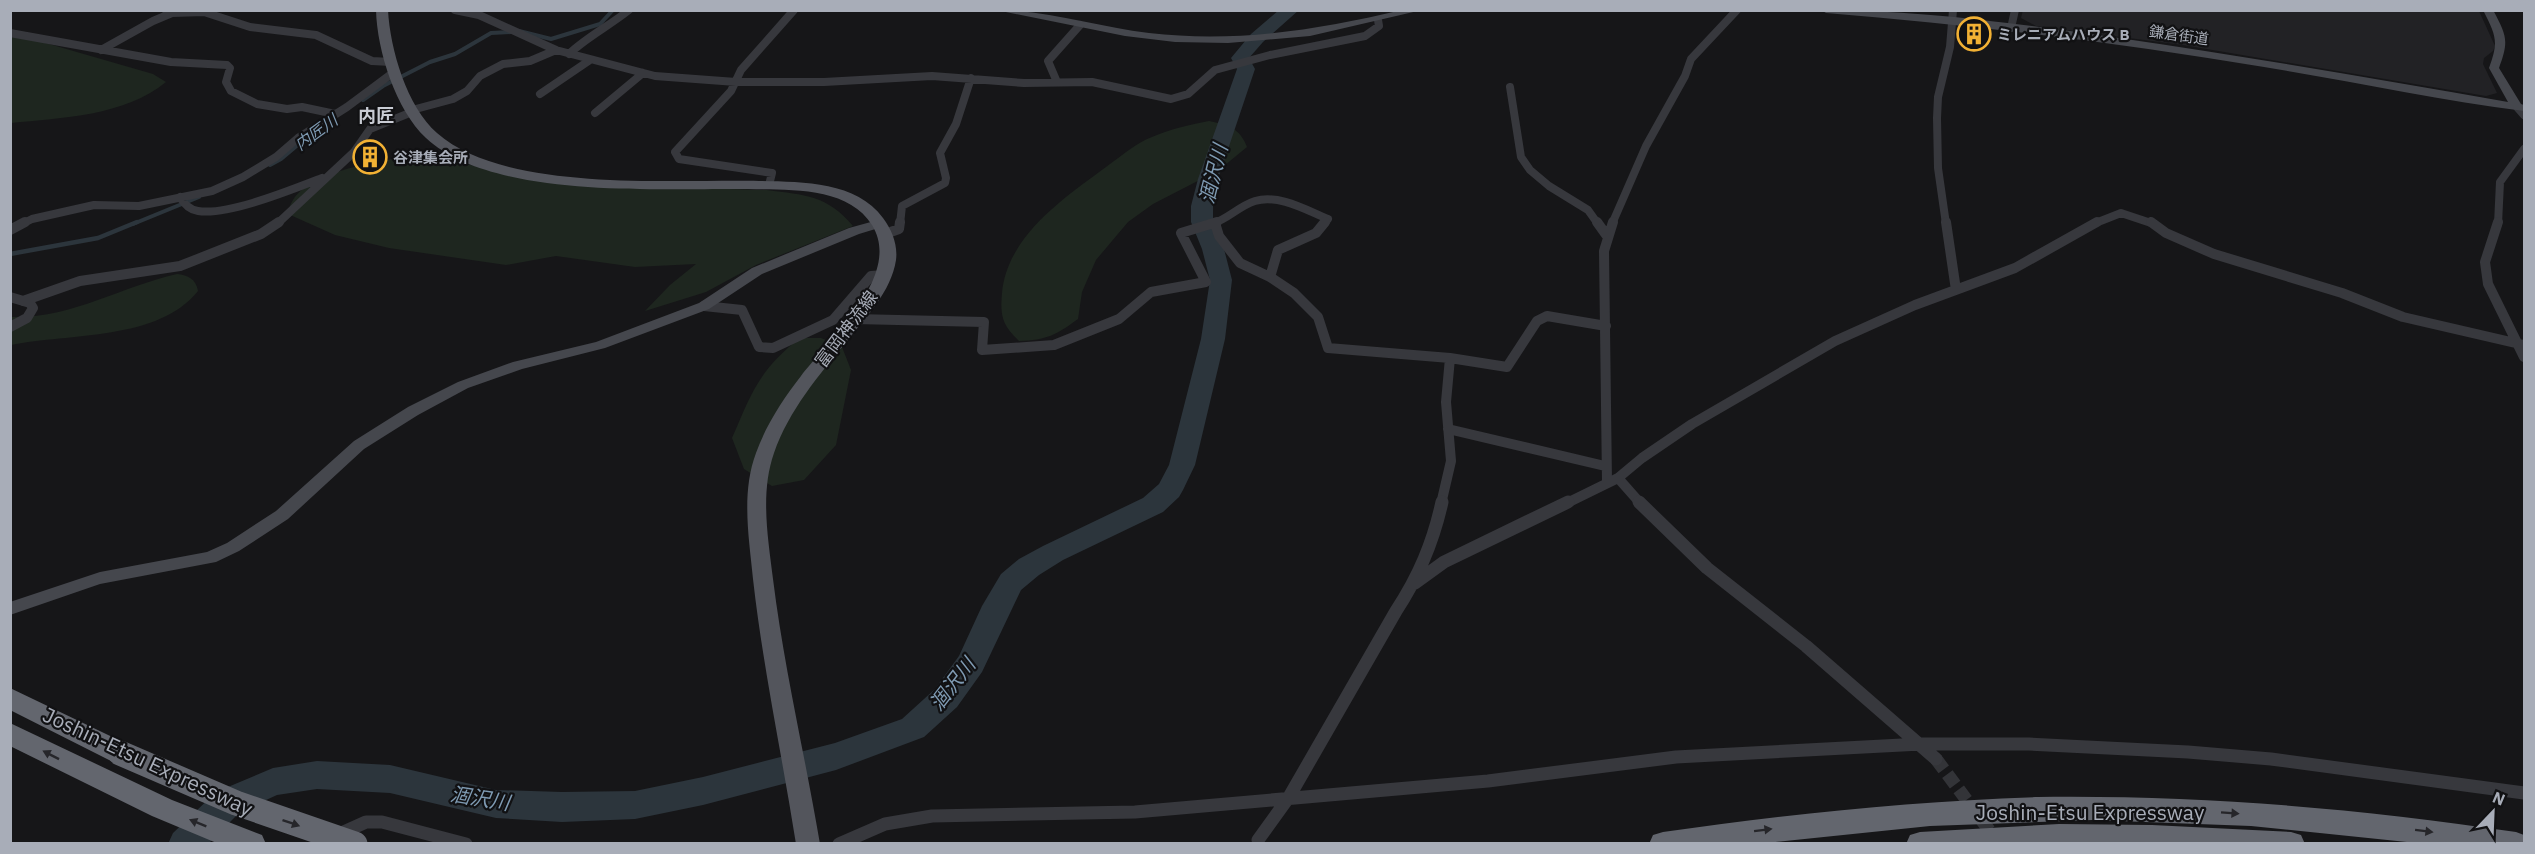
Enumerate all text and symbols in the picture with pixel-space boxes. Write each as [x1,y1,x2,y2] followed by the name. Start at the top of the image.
[1956,16,1992,52] building icon: ミレニアムハウス B
[2148,21,2210,49] street label: 鎌倉街道
[1997,25,2130,44] place label: ミレニアムハウス B
[358,104,394,127] district label: 内匠
[291,109,343,154] water label: 内匠川
[352,139,388,175] building icon: 谷津集会所
[1193,140,1234,206] water label: 涸沢川
[393,148,468,167] place label: 谷津集会所
[810,286,882,372] street label: 富岡神流線
[923,650,982,716] water label: 涸沢川
[38,700,258,822] street label: Joshin-Etsu Expressway
[43,750,60,759] one-way arrow
[448,780,514,816] water label: 涸沢川
[2463,782,2523,842] north arrow
[2490,787,2508,810] text: N
[1976,798,2205,826] street label: Joshin-Etsu Expressway
[2220,809,2239,818] one-way arrow
[188,818,206,828] one-way arrow
[282,819,300,829] one-way arrow
[1753,825,1772,834] one-way arrow
[2414,826,2433,836] one-way arrow

